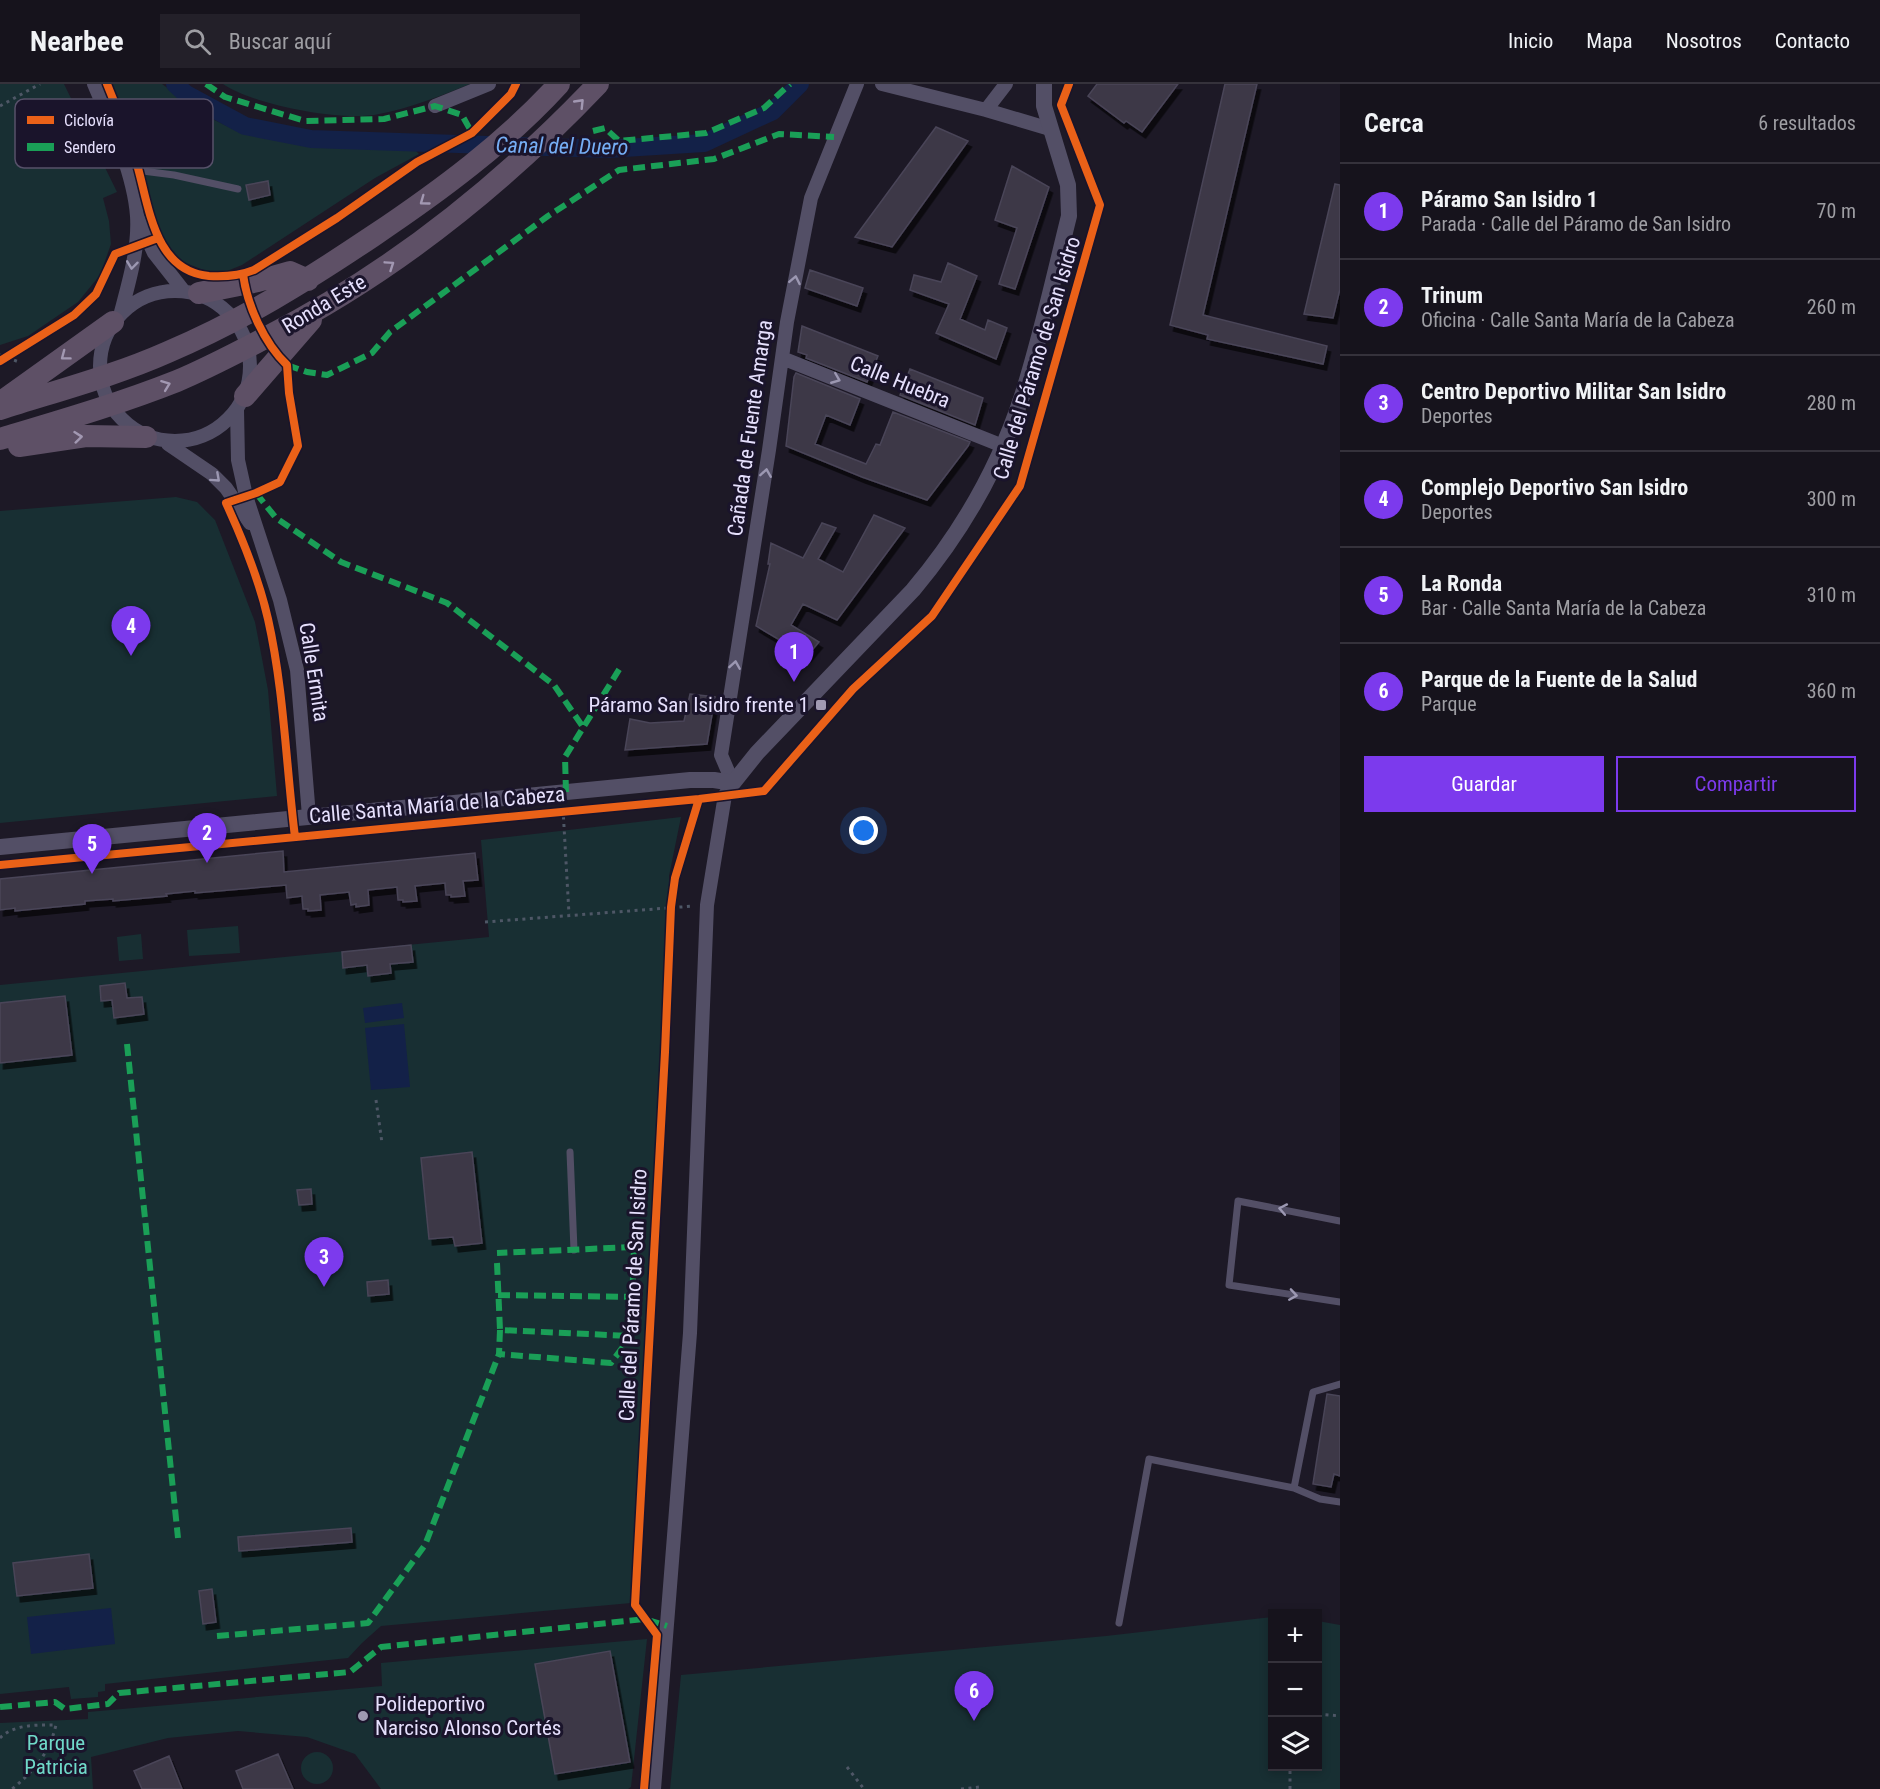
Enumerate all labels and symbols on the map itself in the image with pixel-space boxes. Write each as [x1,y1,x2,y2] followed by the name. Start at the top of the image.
[15,99,213,168] legend
[573,99,584,110] one-way arrow
[64,111,114,130] text: Ciclovía
[495,132,629,160] water label: Canal del Duero
[64,138,116,157] text: Sendero
[419,194,430,205] one-way arrow
[989,234,1085,482] street label: Calle del Páramo de San Isidro
[127,260,139,270] one-way arrow
[383,261,394,272] one-way arrow
[278,270,370,338] street label: Ronda Este
[788,275,801,285] one-way arrow
[723,318,777,538] street label: Cañada de Fuente Amarga
[61,349,72,360] one-way arrow
[847,351,953,413] street label: Calle Huebra
[830,372,841,385] one-way arrow
[160,380,171,392] one-way arrow
[73,431,83,444] one-way arrow
[759,468,771,477] one-way arrow
[209,471,220,482] one-way arrow
[112,606,150,656] pin: 4
[294,621,334,723] street label: Calle Ermita
[774,632,814,682] pin: 1
[729,661,741,670] one-way arrow
[589,693,809,717] place label: Páramo San Isidro frente 1
[814,698,828,712] marker: Páramo San Isidro frente 1
[308,782,566,828] street label: Calle Santa María de la Cabeza
[188,814,226,863] pin: 2
[849,816,878,845] your location
[72,824,112,874] pin: 5
[614,1168,652,1422] street label: Calle del Páramo de San Isidro
[1278,1203,1288,1216] one-way arrow
[304,1238,344,1287] pin: 3
[1288,1288,1297,1300] one-way arrow
[954,1672,994,1721] pin: 6
[375,1692,561,1740] place label: Polideportivo Narciso Alonso Cortés
[356,1709,370,1723] marker: Polideportivo Narciso Alonso Cortés
[24,1731,88,1779] park label: Parque Patricia

